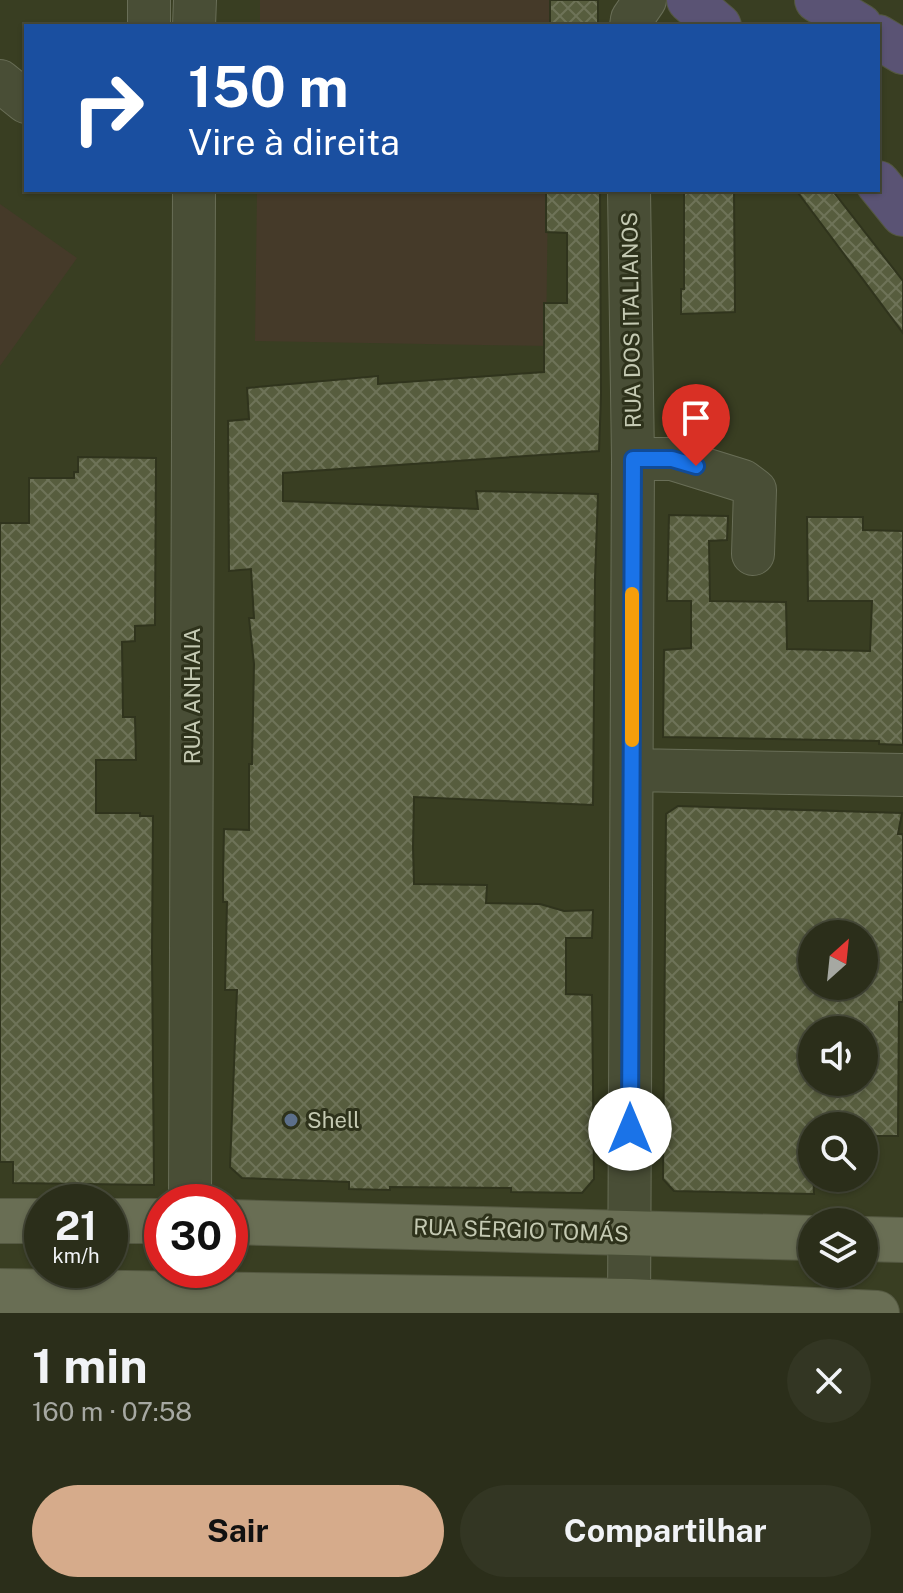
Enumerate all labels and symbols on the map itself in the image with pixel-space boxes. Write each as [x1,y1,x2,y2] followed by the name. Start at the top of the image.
[616,212,646,428] street label: RUA DOS ITALIANOS
[662,384,730,466] pin
[179,628,205,764] street label: RUA ANHAIA
[798,920,878,1000] north arrow
[588,1087,672,1171] position arrow
[307,1107,360,1133] place label: Shell
[282,1111,300,1129] marker: Shell
[144,1184,248,1288] speed limit sign: 30
[413,1213,629,1247] street label: RUA SÉRGIO TOMÁS

